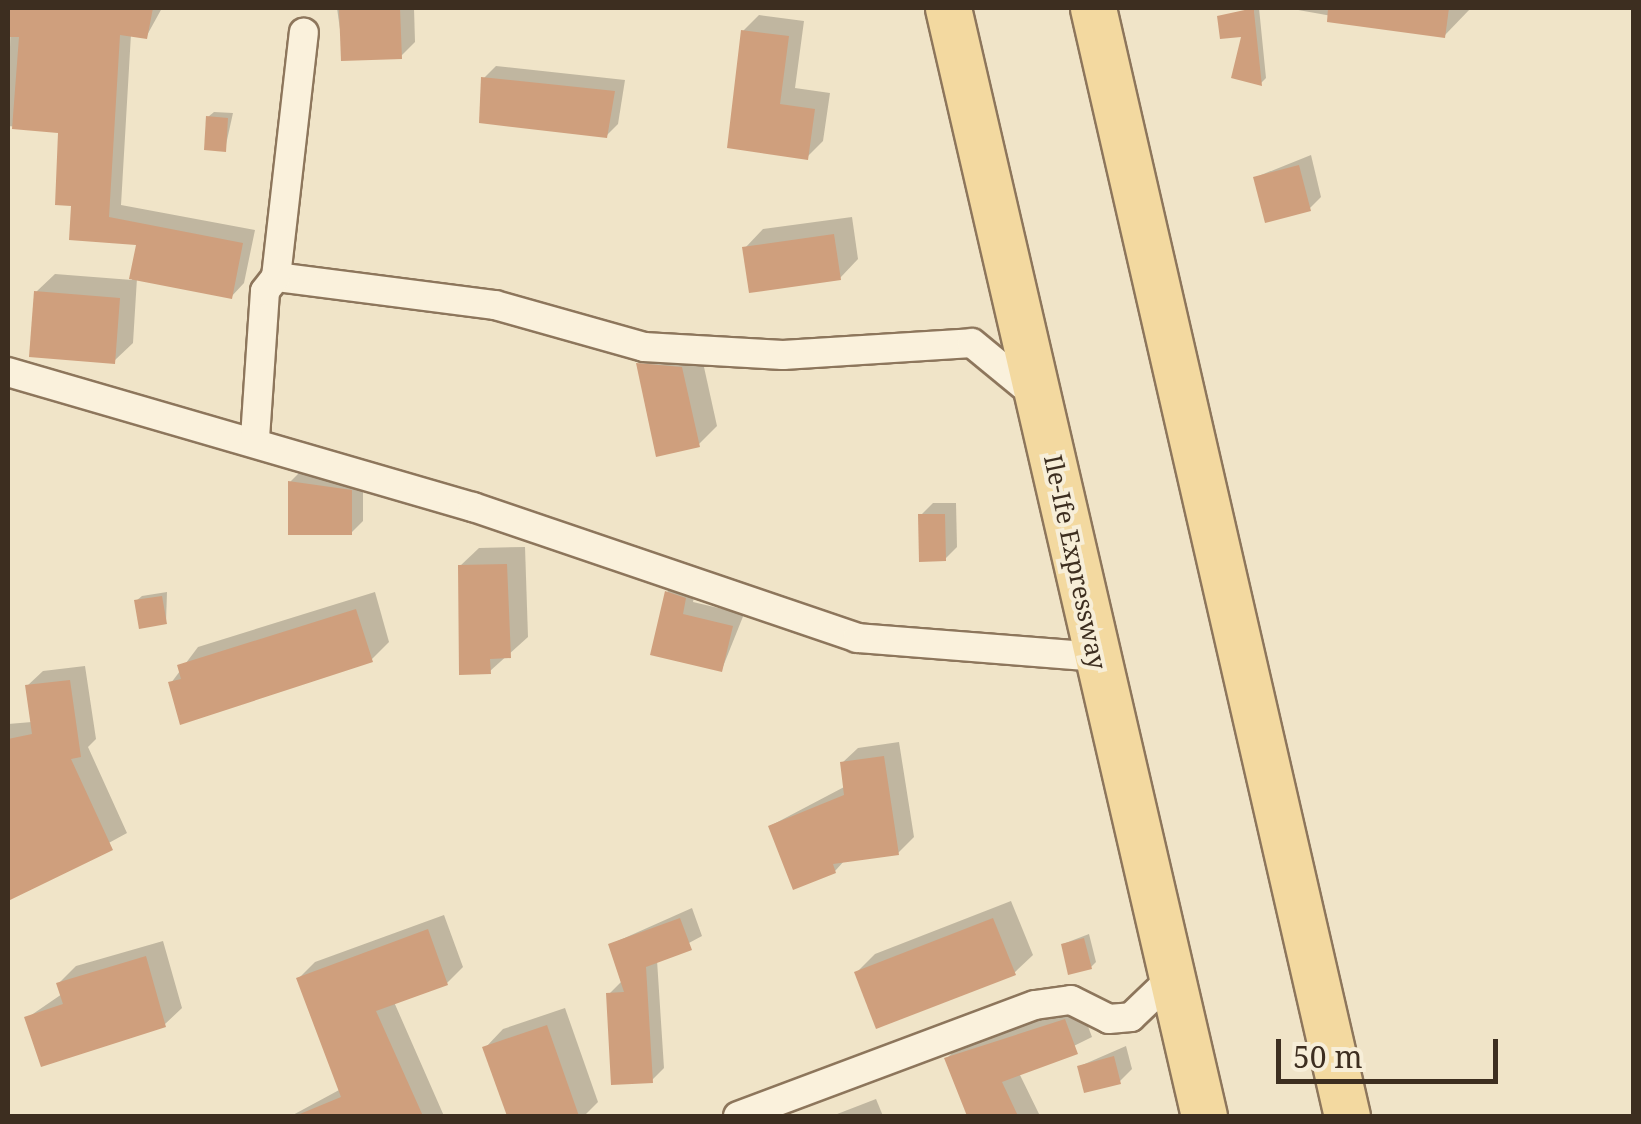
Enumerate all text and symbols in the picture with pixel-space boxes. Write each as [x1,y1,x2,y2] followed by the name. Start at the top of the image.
[1039,452,1113,672] street label: Ile-Ife Expressway
[1281,1019,1504,1081] scale bar
[1293,1036,1363,1077] text: 50 m

